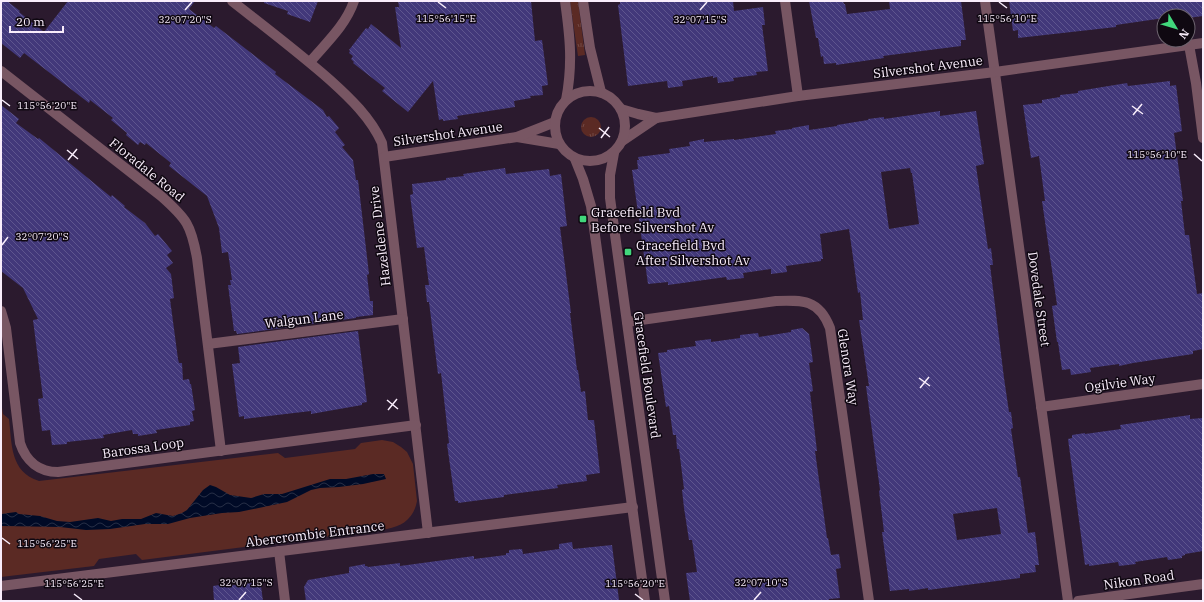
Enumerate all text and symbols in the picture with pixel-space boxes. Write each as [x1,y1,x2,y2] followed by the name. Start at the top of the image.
[10,8,63,34] scale bar
[1156,8,1196,48] north arrow
[416,12,476,25] text: 115°56'15"E
[977,12,1037,25] text: 115°56'10"E
[158,13,212,26] text: 32°07'20"S
[673,13,727,26] text: 32°07'15"S
[16,14,45,29] text: 20 m
[1176,26,1192,42] text: N
[872,52,984,82] street label: Silvershot Avenue
[17,99,77,112] text: 115°56'20"E
[392,118,504,150] street label: Silvershot Avenue
[106,134,188,206] street label: Floradale Road
[1127,148,1187,161] text: 115°56'10"E
[365,185,395,287] street label: Hazeldene Drive
[591,204,714,236] place label: Gracefield Bvd Before Silvershot Av
[578,214,588,224] marker: Gracefield Bvd Before Silvershot Av
[15,230,69,243] text: 32°07'20"S
[636,237,750,269] place label: Gracefield Bvd After Silvershot Av
[623,247,633,257] marker: Gracefield Bvd After Silvershot Av
[1024,250,1054,348] street label: Dovedale Street
[264,306,344,332] street label: Walgun Lane
[630,310,664,440] street label: Gracefield Boulevard
[834,327,862,407] street label: Glenora Way
[1084,370,1156,396] street label: Ogilvie Way
[101,434,185,462] street label: Barossa Loop
[245,517,385,551] street label: Abercrombie Entrance
[17,537,77,550] text: 115°56'25"E
[1103,567,1176,593] street label: Nikon Road
[219,576,273,589] text: 32°07'15"S
[734,576,788,589] text: 32°07'10"S
[44,577,104,590] text: 115°56'25"E
[605,577,665,590] text: 115°56'20"E

